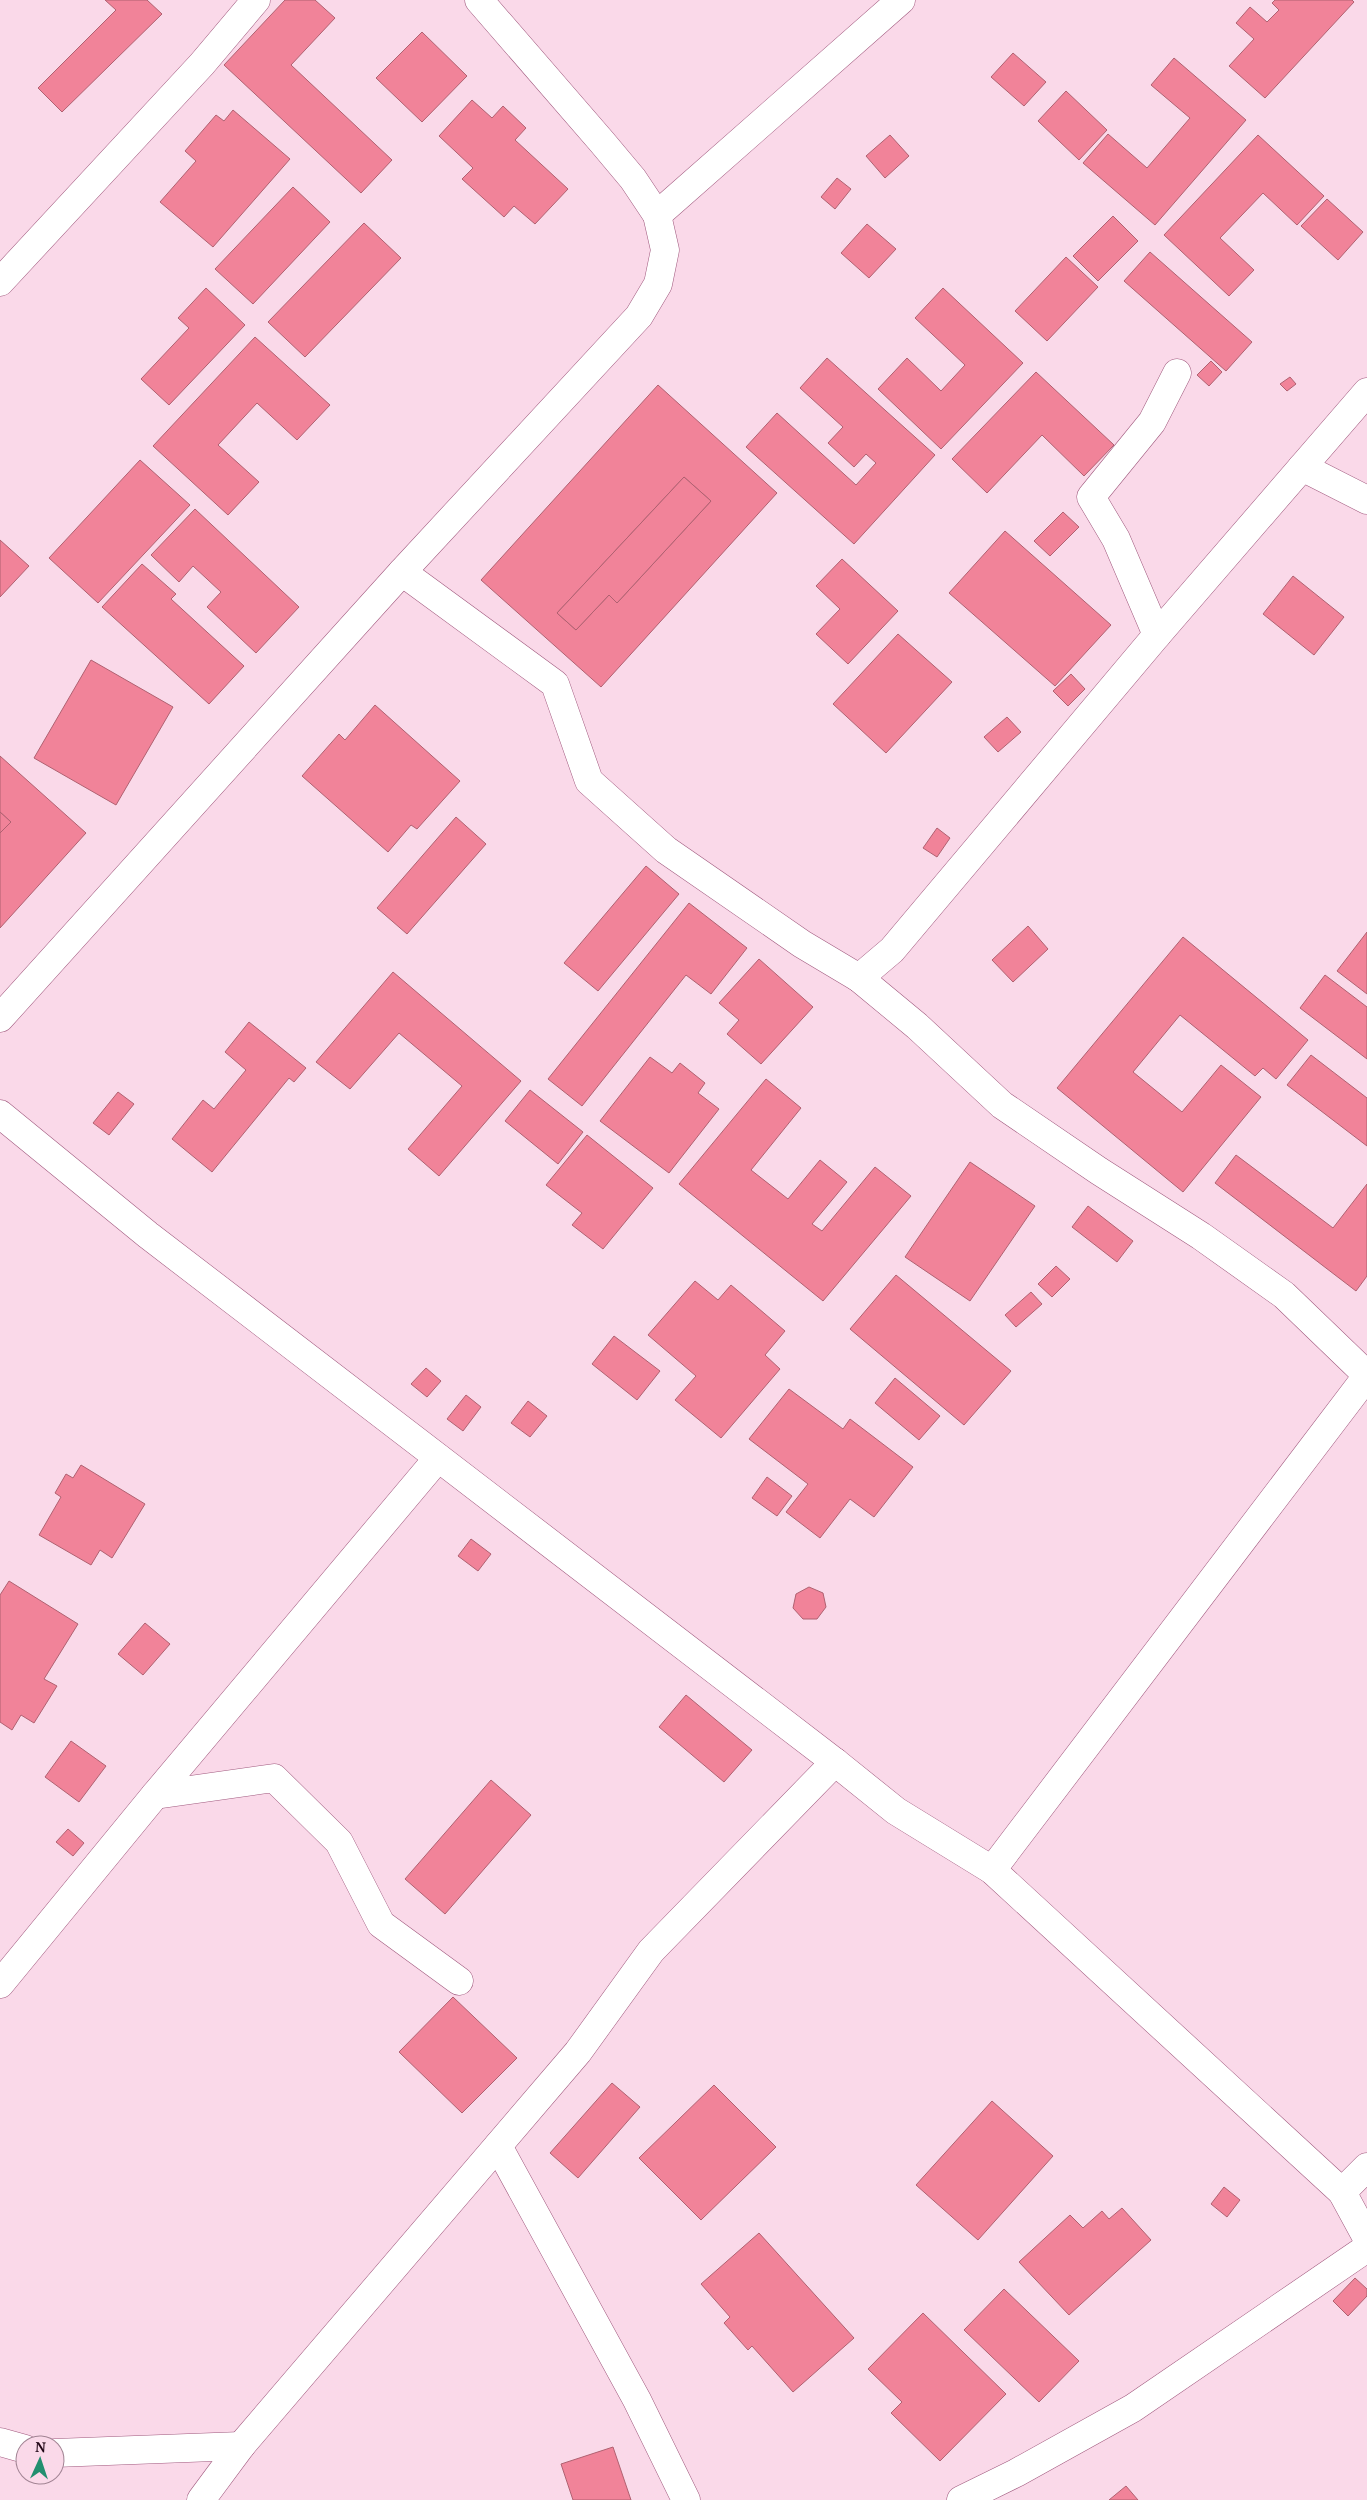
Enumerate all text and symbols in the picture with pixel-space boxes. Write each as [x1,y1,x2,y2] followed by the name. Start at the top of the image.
[15,2435,65,2485] north arrow
[35,2437,47,2456] text: N

